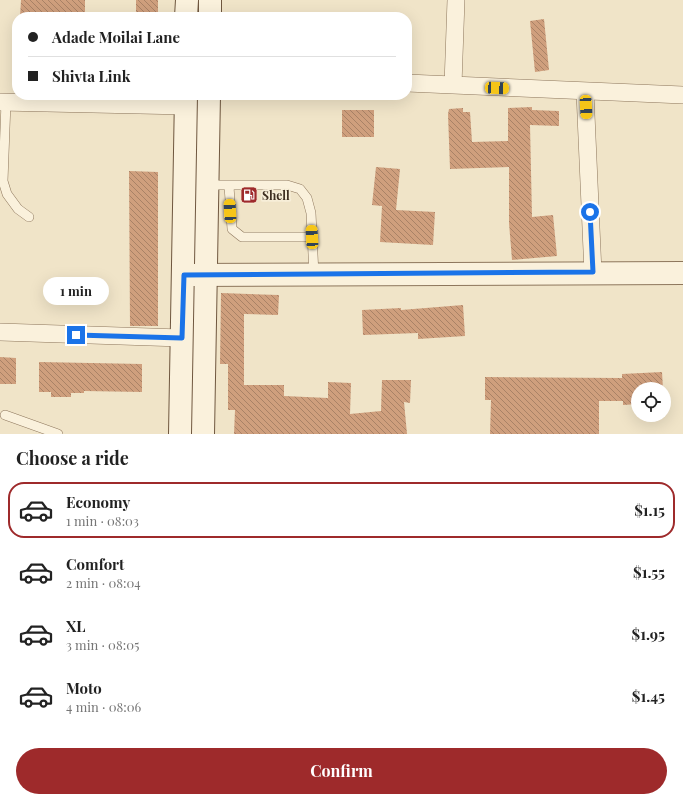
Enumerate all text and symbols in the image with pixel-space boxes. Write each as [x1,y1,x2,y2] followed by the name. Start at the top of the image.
[52,27,180,47] text: Adade Moilai Lane
[52,66,130,86] text: Shivta Link
[485,81,509,95] car
[579,95,593,119] car
[239,185,259,205] fuel station icon: Shell
[262,187,290,203] place label: Shell
[223,199,237,223] car
[581,203,599,221] route start
[305,225,319,249] car
[43,277,109,305] callout: 1 min
[60,282,92,299] text: 1 min
[67,326,85,344] route end
[631,382,671,422] map controls
[631,382,671,422] button: locate
[16,446,129,470] text: Choose a ride
[18,492,54,528] icon: car
[66,492,130,512] text: Economy
[634,500,665,520] text: $1.15
[66,512,139,529] text: 1 min · 08:03
[18,554,54,590] icon: car
[66,554,124,574] text: Comfort
[633,562,665,582] text: $1.55
[66,574,141,591] text: 2 min · 08:04
[18,616,54,652] icon: car
[66,616,86,636] text: XL
[632,624,665,644] text: $1.95
[66,636,139,653] text: 3 min · 08:05
[18,678,54,714] icon: car
[66,678,102,698] text: Moto
[632,686,665,706] text: $1.45
[66,698,141,715] text: 4 min · 08:06
[16,748,667,794] button: Confirm

